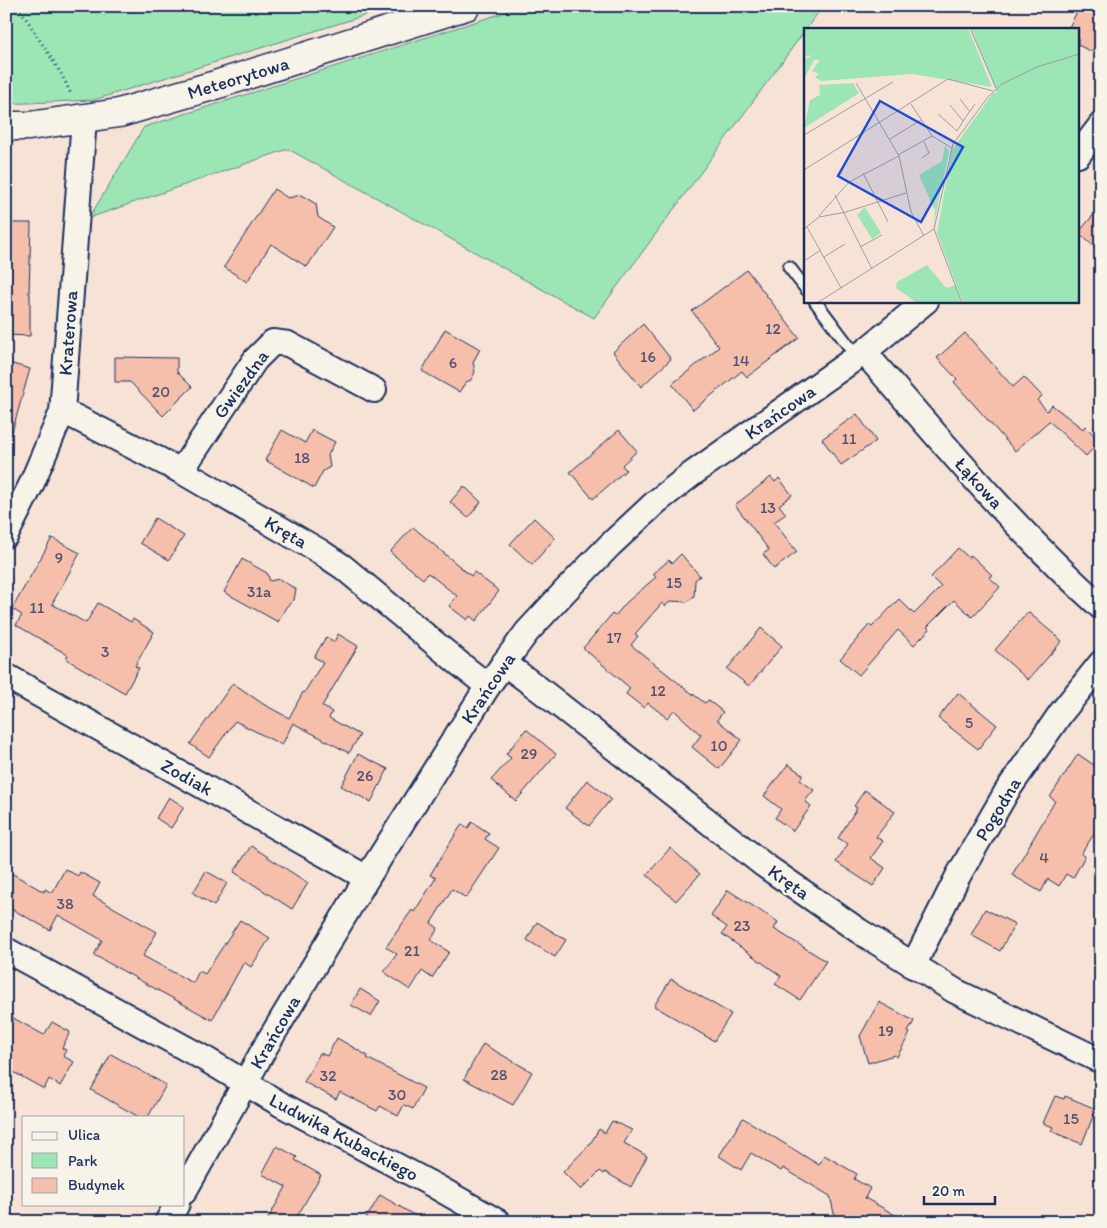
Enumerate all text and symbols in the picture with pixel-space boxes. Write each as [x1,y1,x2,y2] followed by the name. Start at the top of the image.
[804,28,1080,302] inset map
[184,52,292,104] street label: Meteorytowa
[54,289,82,376] street label: Kraterowa
[765,319,782,338] house number: 12
[208,345,274,423] street label: Gwiezdna
[640,347,656,366] house number: 16
[732,351,750,370] house number: 14
[449,353,457,372] house number: 6
[740,379,820,445] street label: Krańcowa
[152,382,170,401] house number: 20
[842,429,857,448] house number: 11
[294,448,310,467] house number: 18
[950,452,1008,514] street label: Łąkowa
[760,498,776,517] house number: 13
[261,511,312,553] street label: Kręta
[55,548,63,567] house number: 9
[666,573,682,592] house number: 15
[247,582,272,601] house number: 31a
[30,598,45,617] house number: 11
[606,628,622,647] house number: 17
[101,642,110,661] house number: 3
[456,648,520,728] street label: Krańcowa
[650,681,667,700] house number: 12
[965,713,973,732] house number: 5
[710,736,728,755] house number: 10
[521,744,537,763] house number: 29
[157,753,217,801] street label: Zodiak
[357,766,373,785] house number: 26
[970,773,1026,845] street label: Pogodna
[1039,848,1049,867] house number: 4
[764,860,814,905] street label: Kręta
[56,894,74,913] house number: 38
[733,916,751,935] house number: 23
[404,941,420,960] house number: 21
[245,991,305,1073] street label: Krańcowa
[878,1021,894,1040] house number: 19
[490,1065,508,1084] house number: 28
[319,1066,337,1085] house number: 32
[388,1085,406,1104] house number: 30
[266,1088,422,1186] street label: Ludwika Kubackiego
[1063,1109,1079,1128] house number: 15
[22,1116,185,1206] legend
[68,1126,101,1144] text: Ulica
[68,1152,98,1170] text: Park
[924,1173,996,1205] scale bar
[68,1176,125,1194] text: Budynek
[932,1182,966,1200] text: 20 m

